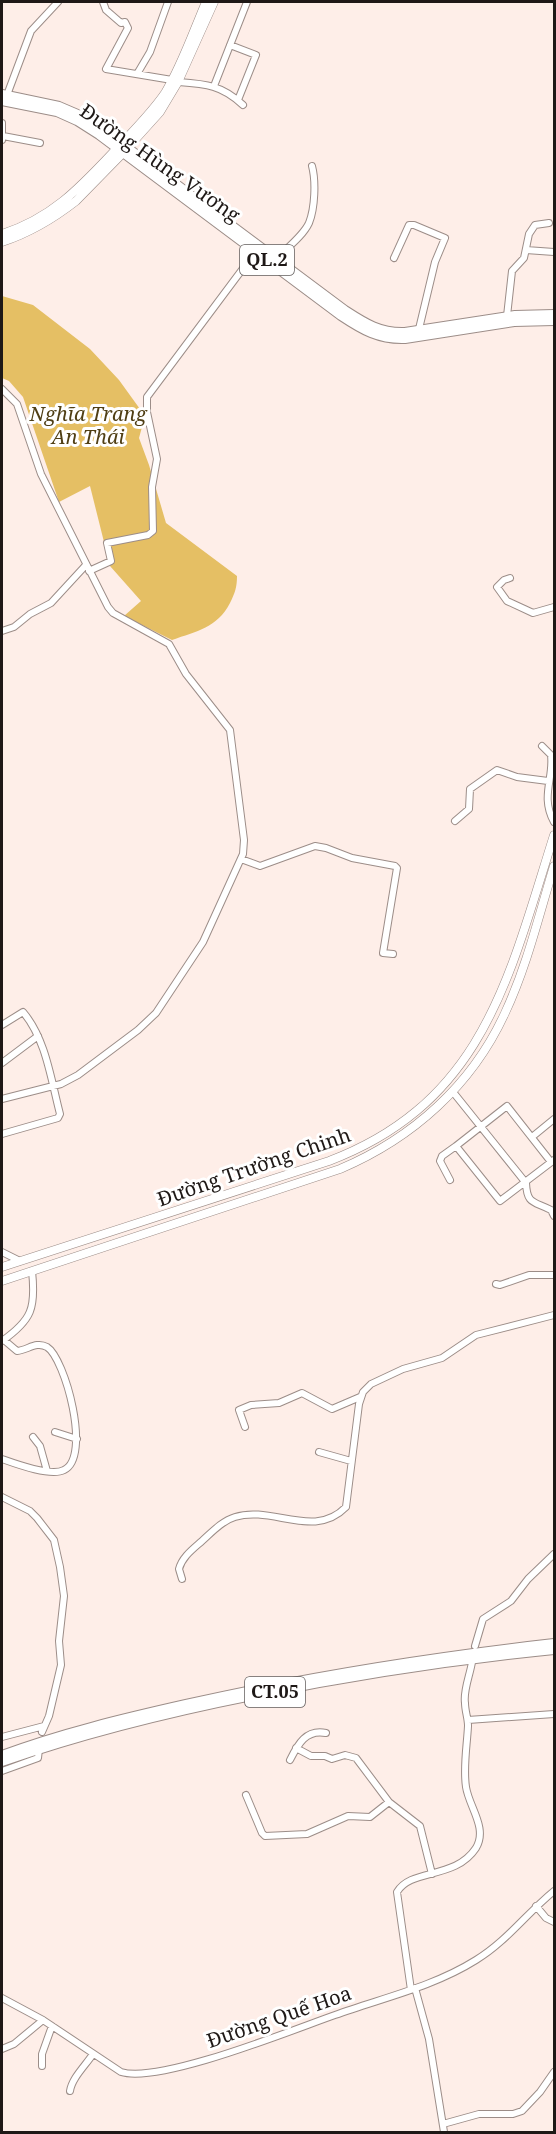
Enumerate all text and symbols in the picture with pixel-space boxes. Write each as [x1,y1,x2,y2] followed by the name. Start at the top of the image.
[75,97,246,228] street label: Đường Hùng Vương
[240,245,294,275] road number: QL.2
[28,400,147,450] park label: Nghĩa Trang An Thái
[153,1121,355,1212] street label: Đường Trường Chinh
[245,1677,305,1707] road number: CT.05
[203,1979,355,2054] street label: Đường Quế Hoa

